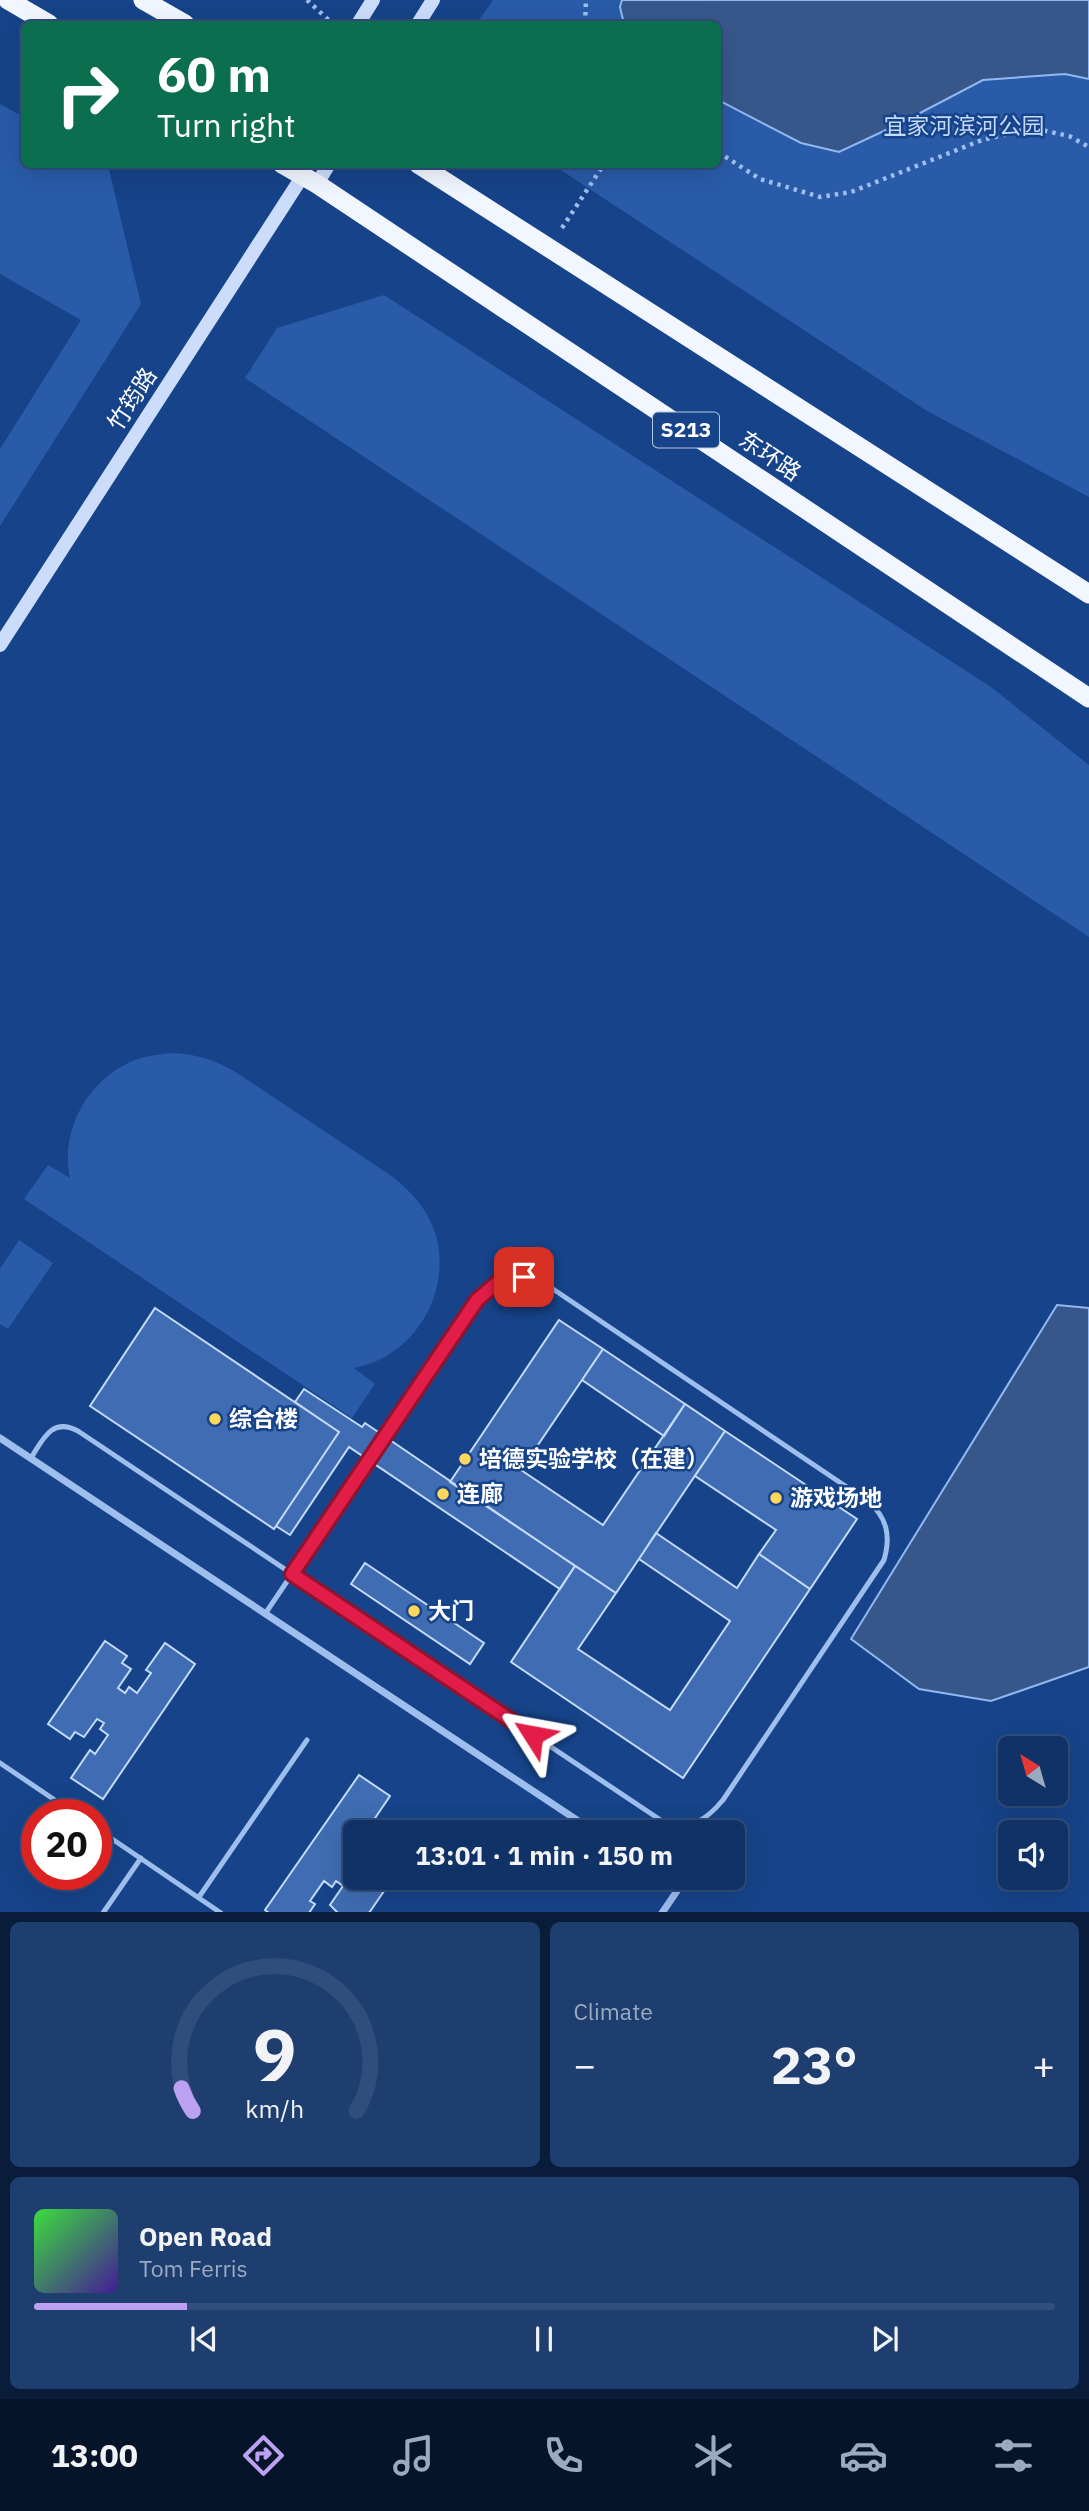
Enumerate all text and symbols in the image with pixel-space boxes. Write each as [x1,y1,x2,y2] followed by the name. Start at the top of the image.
[157,42,271,105] text: 60 m
[42,49,133,140] icon: right
[157,104,295,146] text: Turn right
[884,110,1045,140] park label: 宜家河滨河公园
[100,361,163,436] street label: 竹筠路
[653,412,719,448] road number: S213
[734,423,808,487] street label: 东环路
[494,1247,554,1307] pin
[505,1258,543,1296] icon: arrive
[229,1403,298,1433] place label: 综合楼
[207,1411,223,1427] marker: 综合楼
[479,1443,709,1473] place label: 培德实验学校（在建）
[457,1451,473,1467] marker: 培德实验学校（在建）
[457,1478,503,1508] place label: 连廊
[790,1482,882,1512] place label: 游戏场地
[435,1486,451,1502] marker: 连廊
[768,1490,784,1506] marker: 游戏场地
[428,1595,474,1625] place label: 大门
[406,1603,422,1619] marker: 大门
[496,1698,570,1772] position arrow
[998,1736,1068,1806] north arrow
[998,1736,1068,1890] map controls
[21,1799,112,1890] speed limit sign: 20
[998,1820,1068,1890] button: sound
[415,1838,673,1872] text: 13:01 · 1 min · 150 m
[574,1996,653,2026] text: Climate
[253,2006,297,2101] text: 9
[771,2031,858,2098] text: 23°
[574,2040,596,2089] text: −
[1032,2040,1055,2089] text: +
[245,2091,304,2124] text: km/h
[139,2219,272,2253] text: Open Road
[139,2253,248,2283] text: Tom Ferris
[185,2320,223,2358] icon: previous
[525,2320,563,2358] icon: pause
[866,2320,904,2358] icon: next
[239,2431,288,2480] icon: directions
[389,2431,438,2480] icon: music
[539,2431,588,2480] icon: phone
[689,2431,738,2480] icon: climate
[839,2431,888,2480] icon: car
[989,2431,1038,2480] icon: filters
[51,2434,138,2476] text: 13:00

